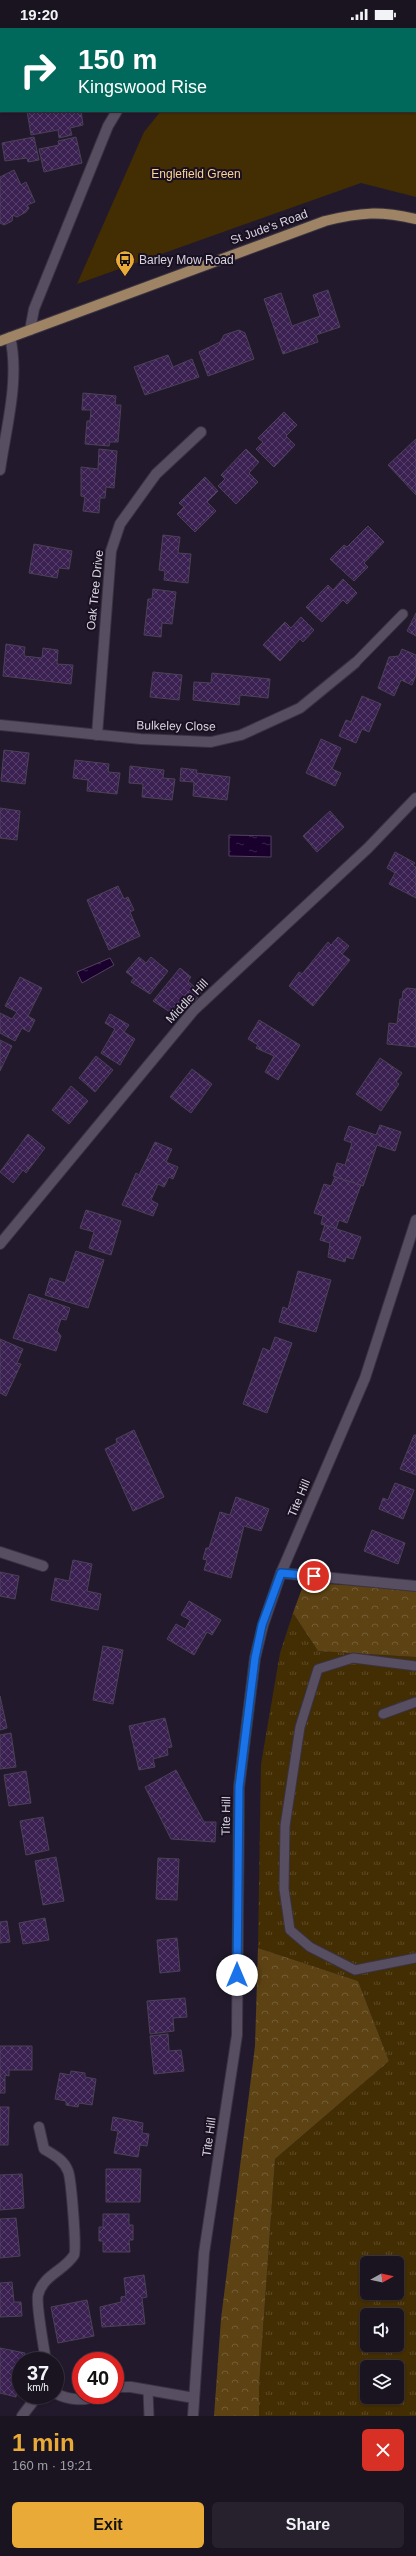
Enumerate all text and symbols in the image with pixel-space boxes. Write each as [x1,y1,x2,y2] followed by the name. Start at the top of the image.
[20,6,58,23] text: 19:20
[12,44,64,96] icon: right
[78,44,157,75] text: 150 m
[78,77,207,97] text: Kingswood Rise
[151,167,241,181] park label: Englefield Green
[229,207,309,247] street label: St Jude's Road
[114,249,136,277] bus stop icon: Barley Mow Road
[139,253,234,267] place label: Barley Mow Road
[84,549,106,631] street label: Oak Tree Drive
[136,718,216,734] street label: Bulkeley Close
[163,976,211,1026] street label: Middle Hill
[285,1477,313,1519] street label: Tite Hill
[297,1559,331,1593] pin
[303,1565,325,1587] icon: arrive
[219,1796,233,1836] street label: Tite Hill
[216,1954,258,1996] position arrow
[199,2116,219,2158] street label: Tite Hill
[360,2256,404,2300] north arrow
[360,2256,404,2404] map controls
[360,2308,404,2352] button: sound
[72,2352,124,2404] speed limit sign: 40
[360,2360,404,2404] button: layers
[27,2362,49,2384] text: 37
[27,2382,49,2393] text: km/h
[12,2429,75,2456] text: 1 min
[362,2429,404,2471] button: close
[12,2458,92,2473] text: 160 m · 19:21
[12,2502,204,2548] button: Exit
[212,2502,404,2548] button: Share

